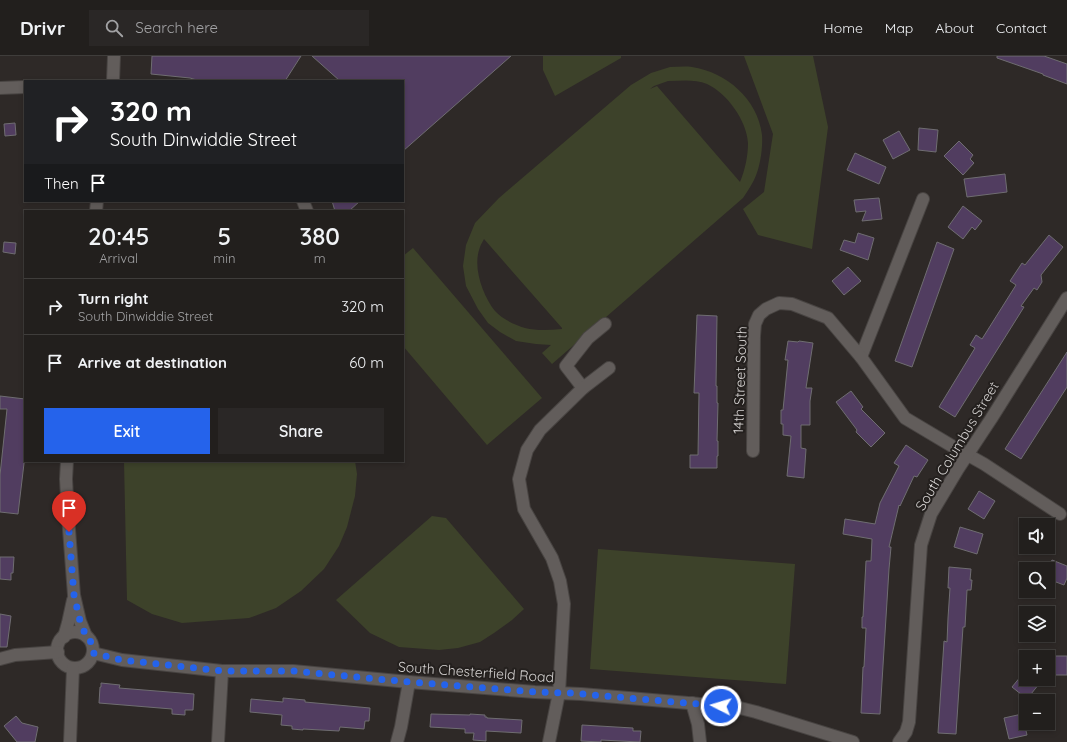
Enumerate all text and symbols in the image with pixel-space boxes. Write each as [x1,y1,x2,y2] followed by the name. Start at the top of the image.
[89,10,369,46] search box
[20,16,65,40] text: Drivr
[103,17,125,39] icon: search
[135,18,218,37] text: Search here
[824,19,863,37] text: Home
[885,19,913,37] text: Map
[935,19,974,37] text: About
[996,19,1047,37] text: Contact
[110,93,192,128] text: 320 m
[44,96,96,148] icon: right
[110,128,297,151] text: South Dinwiddie Street
[87,172,109,194] icon: arrive
[44,174,79,193] text: Then
[88,221,149,251] text: 20:45
[218,221,231,251] text: 5
[299,221,340,251] text: 380
[99,250,138,266] text: Arrival
[213,250,235,266] text: min
[314,250,326,266] text: m
[78,289,149,308] text: Turn right
[44,296,66,318] icon: right
[341,297,384,316] text: 320 m
[78,308,213,324] text: South Dinwiddie Street
[729,326,751,434] street label: 14th Street South
[44,352,66,374] icon: arrive
[78,353,227,372] text: Arrive at destination
[349,353,384,372] text: 60 m
[911,378,1003,514] street label: South Columbus Street
[44,408,210,454] button: Exit
[218,408,384,454] button: Share
[52,491,86,532] pin
[58,497,80,519] icon: arrive
[1019,518,1055,730] map controls
[1019,518,1055,554] button: sound
[1019,562,1055,598] button: search
[1019,606,1055,642] button: layers
[1019,650,1055,686] button: +
[397,658,555,686] street label: South Chesterfield Road
[700,685,742,727] position arrow
[1019,694,1055,730] button: −

